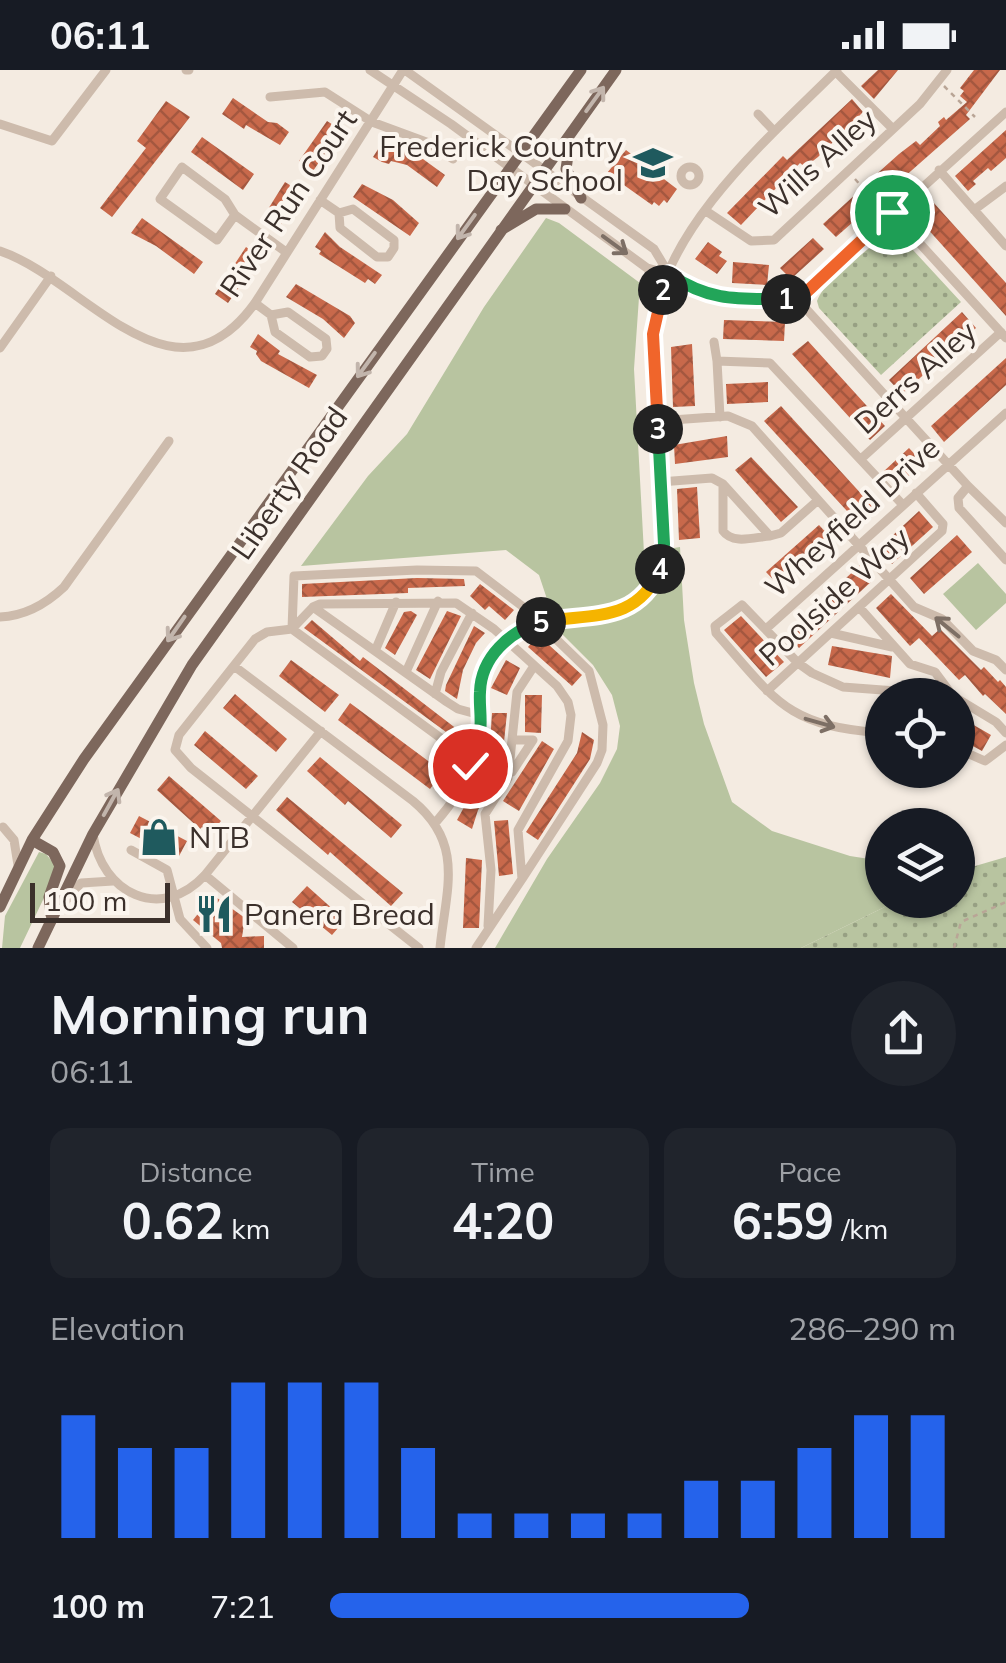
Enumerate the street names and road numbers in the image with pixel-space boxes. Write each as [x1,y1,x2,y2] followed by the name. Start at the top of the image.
[750,100,884,226] street label: Wills Alley
[211,102,365,304] street label: River Run Court
[846,312,984,442] street label: Derrs Alley
[223,399,355,567] street label: Liberty Road
[757,429,947,605] street label: Wheyfield Drive
[751,518,917,674] street label: Poolside Way

